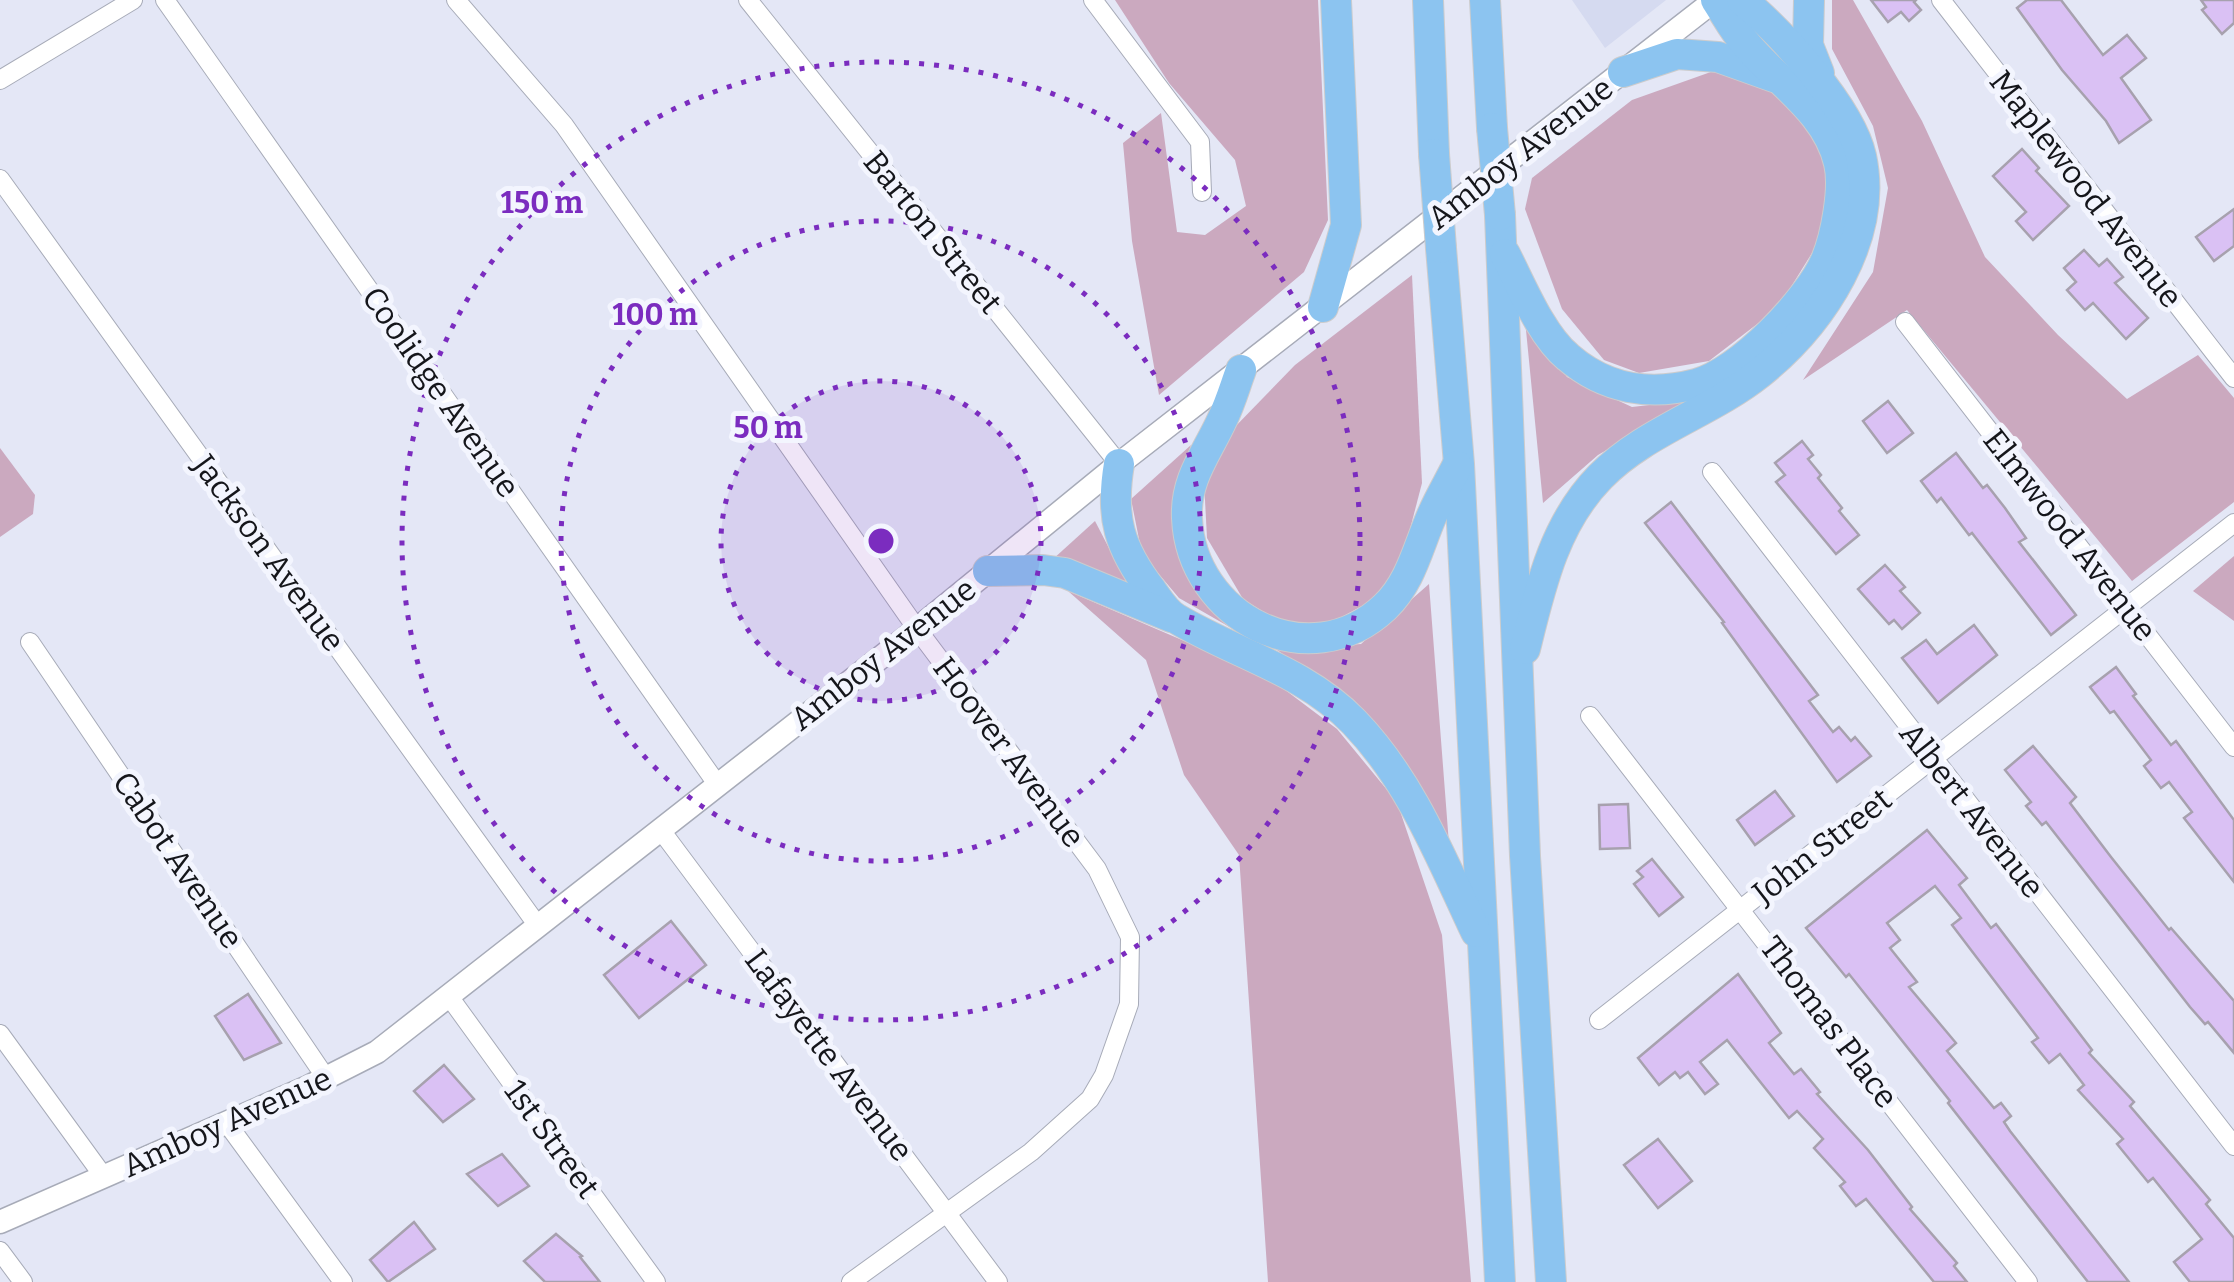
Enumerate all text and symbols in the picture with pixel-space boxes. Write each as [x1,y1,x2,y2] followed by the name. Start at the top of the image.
[1982,63,2190,315] street label: Maplewood Avenue
[1420,69,1620,237] street label: Amboy Avenue
[856,143,1010,321] street label: Barton Street
[501,185,584,221] text: 150 m
[354,279,528,505] street label: Coolidge Avenue
[612,297,698,333] text: 100 m
[733,410,803,446] text: 50 m
[1975,421,2165,649] street label: Elmwood Avenue
[184,447,353,659] street label: Jackson Avenue
[863,523,899,559] centre of rings
[783,570,983,738] street label: Amboy Avenue
[925,650,1093,854] street label: Hoover Avenue
[1892,715,2052,905] street label: Albert Avenue
[105,764,251,956] street label: Cabot Avenue
[1744,780,1899,913] street label: John Street
[1752,929,1906,1115] street label: Thomas Place
[737,942,921,1168] street label: Lafayette Avenue
[117,1059,337,1185] street label: Amboy Avenue
[496,1073,608,1206] street label: 1st Street

